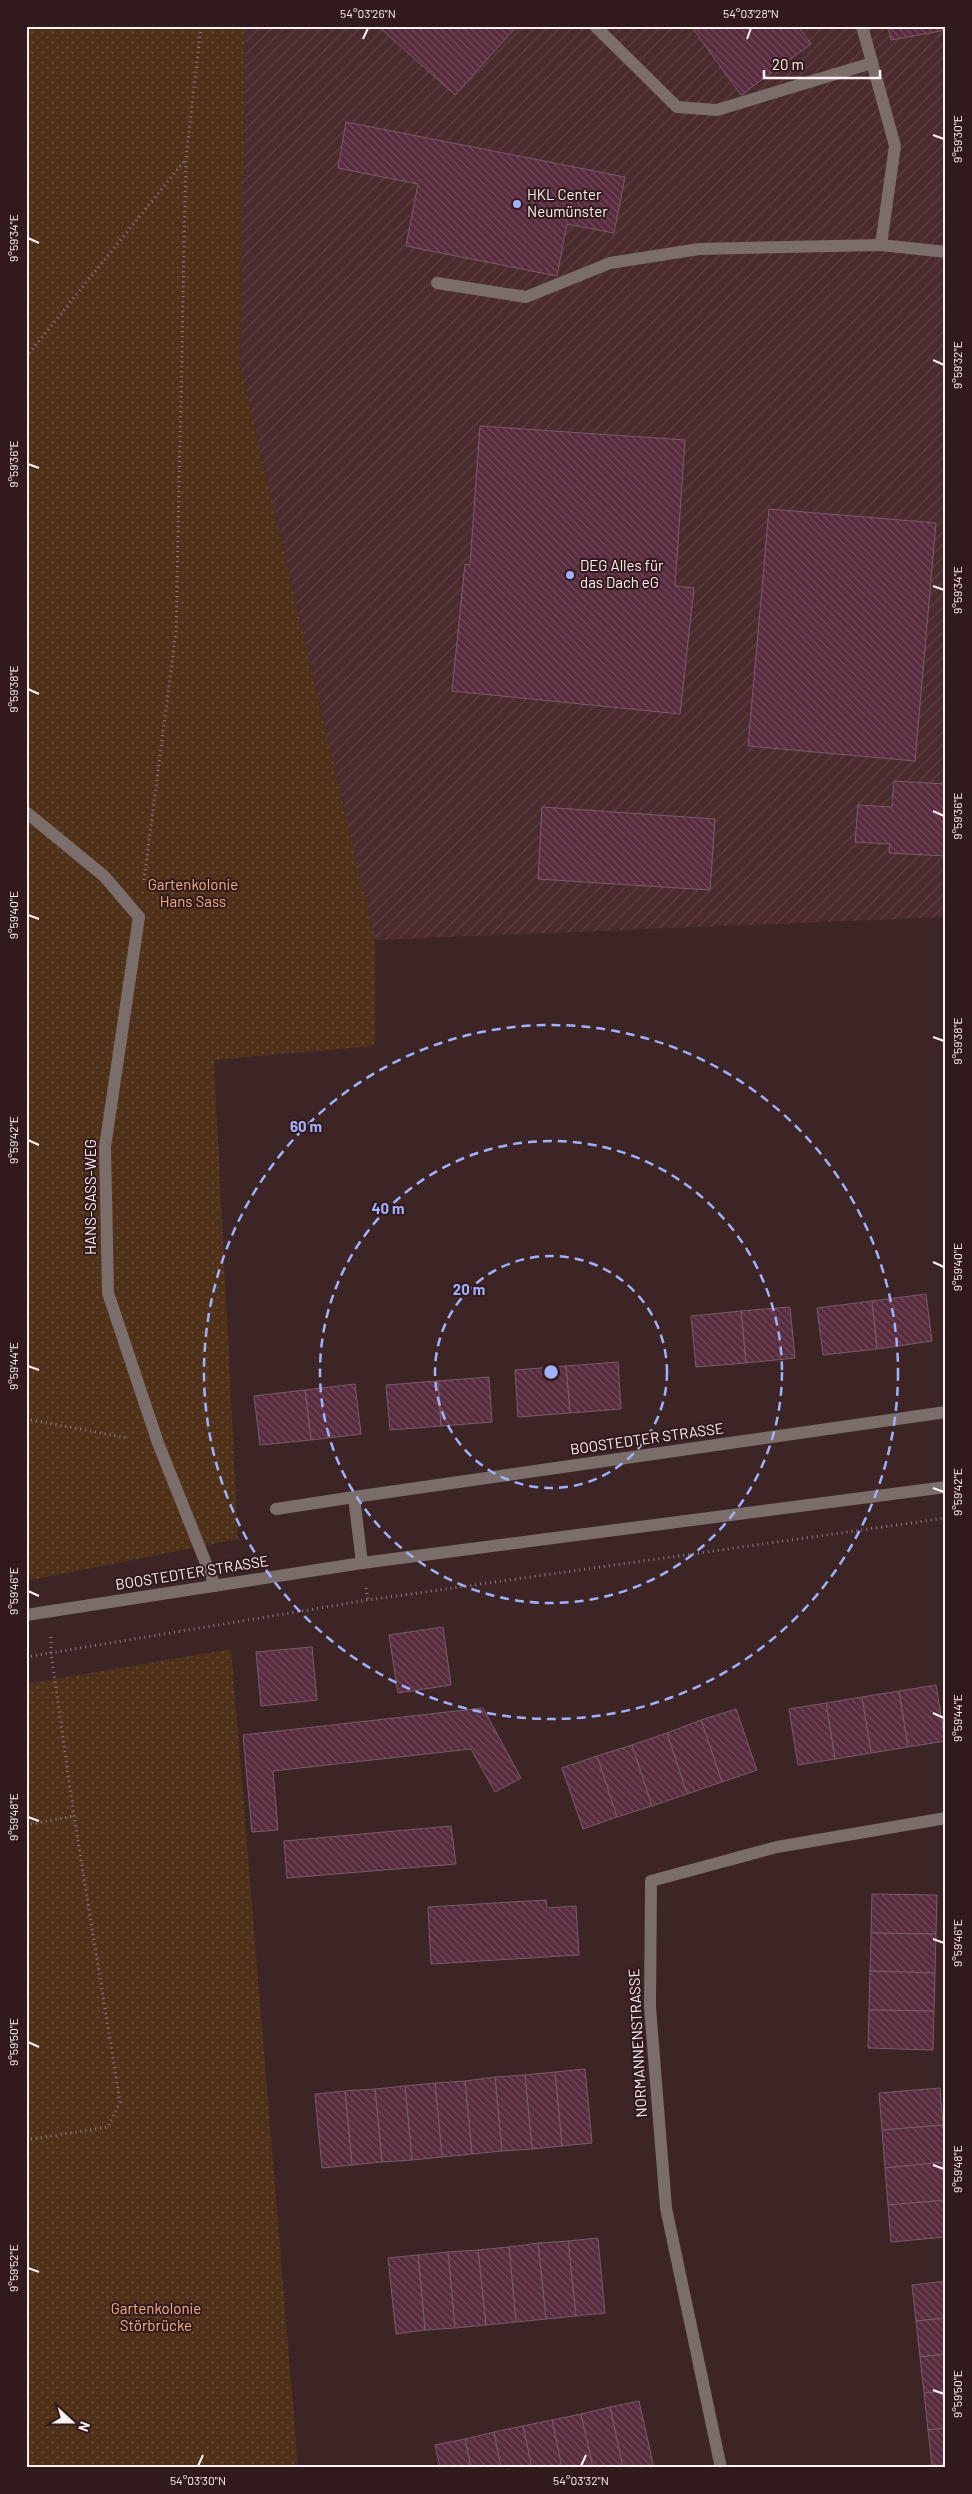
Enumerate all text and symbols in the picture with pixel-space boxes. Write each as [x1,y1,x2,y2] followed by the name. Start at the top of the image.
[340,6,396,20] text: 54°03'26"N
[723,6,779,20] text: 54°03'28"N
[764,48,881,80] scale bar
[772,55,804,73] text: 20 m
[950,115,964,163] text: 9°59'30"E
[527,185,608,220] place label: HKL Center Neumünster
[511,198,523,210] marker: HKL Center Neumünster
[6,214,20,262] text: 9°59'34"E
[950,341,964,389] text: 9°59'32"E
[6,440,20,488] text: 9°59'36"E
[580,556,664,591] place label: DEG Alles für das Dach eG
[950,566,964,614] text: 9°59'34"E
[564,569,576,581] marker: DEG Alles für das Dach eG
[6,665,20,713] text: 9°59'38"E
[950,792,964,840] text: 9°59'36"E
[148,875,238,910] park label: Gartenkolonie Hans Sass
[6,891,20,939] text: 9°59'40"E
[950,1017,964,1065] text: 9°59'38"E
[6,1116,20,1164] text: 9°59'42"E
[290,1117,322,1135] text: 60 m
[81,1139,99,1255] street label: HANS-SASS-WEG
[371,1199,405,1217] text: 40 m
[950,1243,964,1291] text: 9°59'40"E
[453,1280,485,1298] text: 20 m
[6,1342,20,1390] text: 9°59'44"E
[542,1363,560,1381] centre of rings
[569,1418,725,1458] street label: BOOSTEDTER STRASSE
[950,1468,964,1516] text: 9°59'42"E
[114,1551,270,1593] street label: BOOSTEDTER STRASSE
[6,1567,20,1615] text: 9°59'46"E
[950,1694,964,1742] text: 9°59'44"E
[6,1793,20,1841] text: 9°59'48"E
[950,1919,964,1967] text: 9°59'46"E
[624,1968,650,2118] street label: NORMANNENSTRASSE
[6,2018,20,2066] text: 9°59'50"E
[950,2145,964,2193] text: 9°59'48"E
[6,2244,20,2292] text: 9°59'52"E
[111,2299,201,2334] park label: Gartenkolonie Störbrücke
[950,2370,964,2418] text: 9°59'50"E
[48,2396,98,2446] north arrow
[75,2419,94,2434] text: N
[170,2473,226,2487] text: 54°03'30"N
[553,2473,609,2487] text: 54°03'32"N

